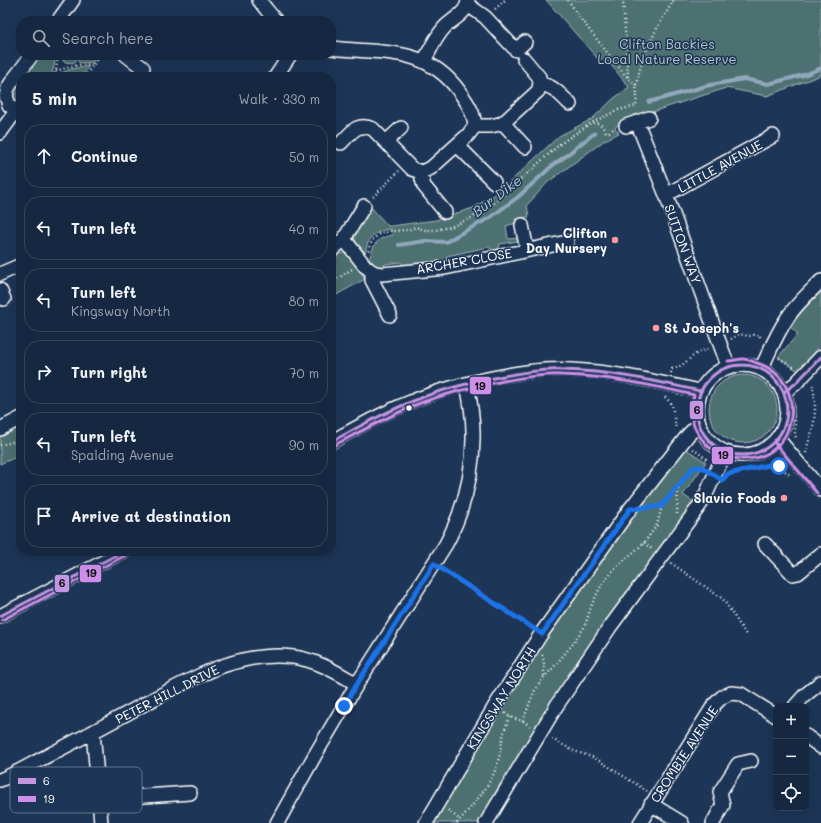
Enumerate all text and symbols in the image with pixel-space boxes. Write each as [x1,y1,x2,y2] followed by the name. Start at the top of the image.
[16,16,336,60] search box
[30,27,52,49] icon: search
[62,28,153,48] text: Search here
[597,35,737,67] park label: Clifton Backies Local Nature Reserve
[32,87,77,109] text: 5 min
[239,90,320,107] text: Walk · 330 m
[675,135,765,196] street label: LITTLE AVENUE
[33,145,55,167] icon: ahead
[71,146,138,166] text: Continue
[289,148,319,165] text: 50 m
[468,171,526,221] water label: Bur Dike
[661,202,706,286] street label: SUTTON WAY
[33,217,55,239] icon: left
[71,218,136,238] text: Turn left
[289,220,319,237] text: 40 m
[526,224,607,257] place label: Clifton Day Nursery
[610,235,620,245] marker: Clifton Day Nursery
[415,244,513,277] street label: ARCHER CLOSE
[71,282,136,302] text: Turn left
[33,289,55,311] icon: left
[289,292,319,309] text: 80 m
[71,302,170,319] text: Kingsway North
[664,319,739,336] place label: St Joseph's
[651,323,661,333] marker: St Joseph's
[33,361,55,383] icon: right
[71,362,148,382] text: Turn right
[289,364,319,381] text: 70 m
[469,376,492,395] line badge: 19
[474,378,486,393] text: 19
[689,400,704,420] line badge: 6
[694,402,701,417] text: 6
[404,403,414,413] unlabelled marker
[71,426,136,446] text: Turn left
[33,433,55,455] icon: left
[289,436,319,453] text: 90 m
[71,446,174,463] text: Spalding Avenue
[711,446,734,465] line badge: 19
[717,447,729,462] text: 19
[770,457,788,475] route start
[694,489,776,506] place label: Slavic Foods
[779,493,789,503] marker: Slavic Foods
[33,505,55,527] icon: arrive
[71,506,231,526] text: Arrive at destination
[79,564,102,583] line badge: 19
[85,565,97,580] text: 19
[54,574,70,593] line badge: 6
[59,575,66,590] text: 6
[462,643,539,752] street label: KINGSWAY NORTH
[112,660,221,727] street label: PETER HILL DRIVE
[335,697,353,715] route end
[646,702,721,805] street label: CROMBIE AVENUE
[773,703,809,811] map controls
[773,703,809,739] button: +
[773,739,809,775] button: −
[10,767,142,813] legend
[43,773,50,788] text: 6
[773,775,809,811] button: locate
[43,791,55,806] text: 19

